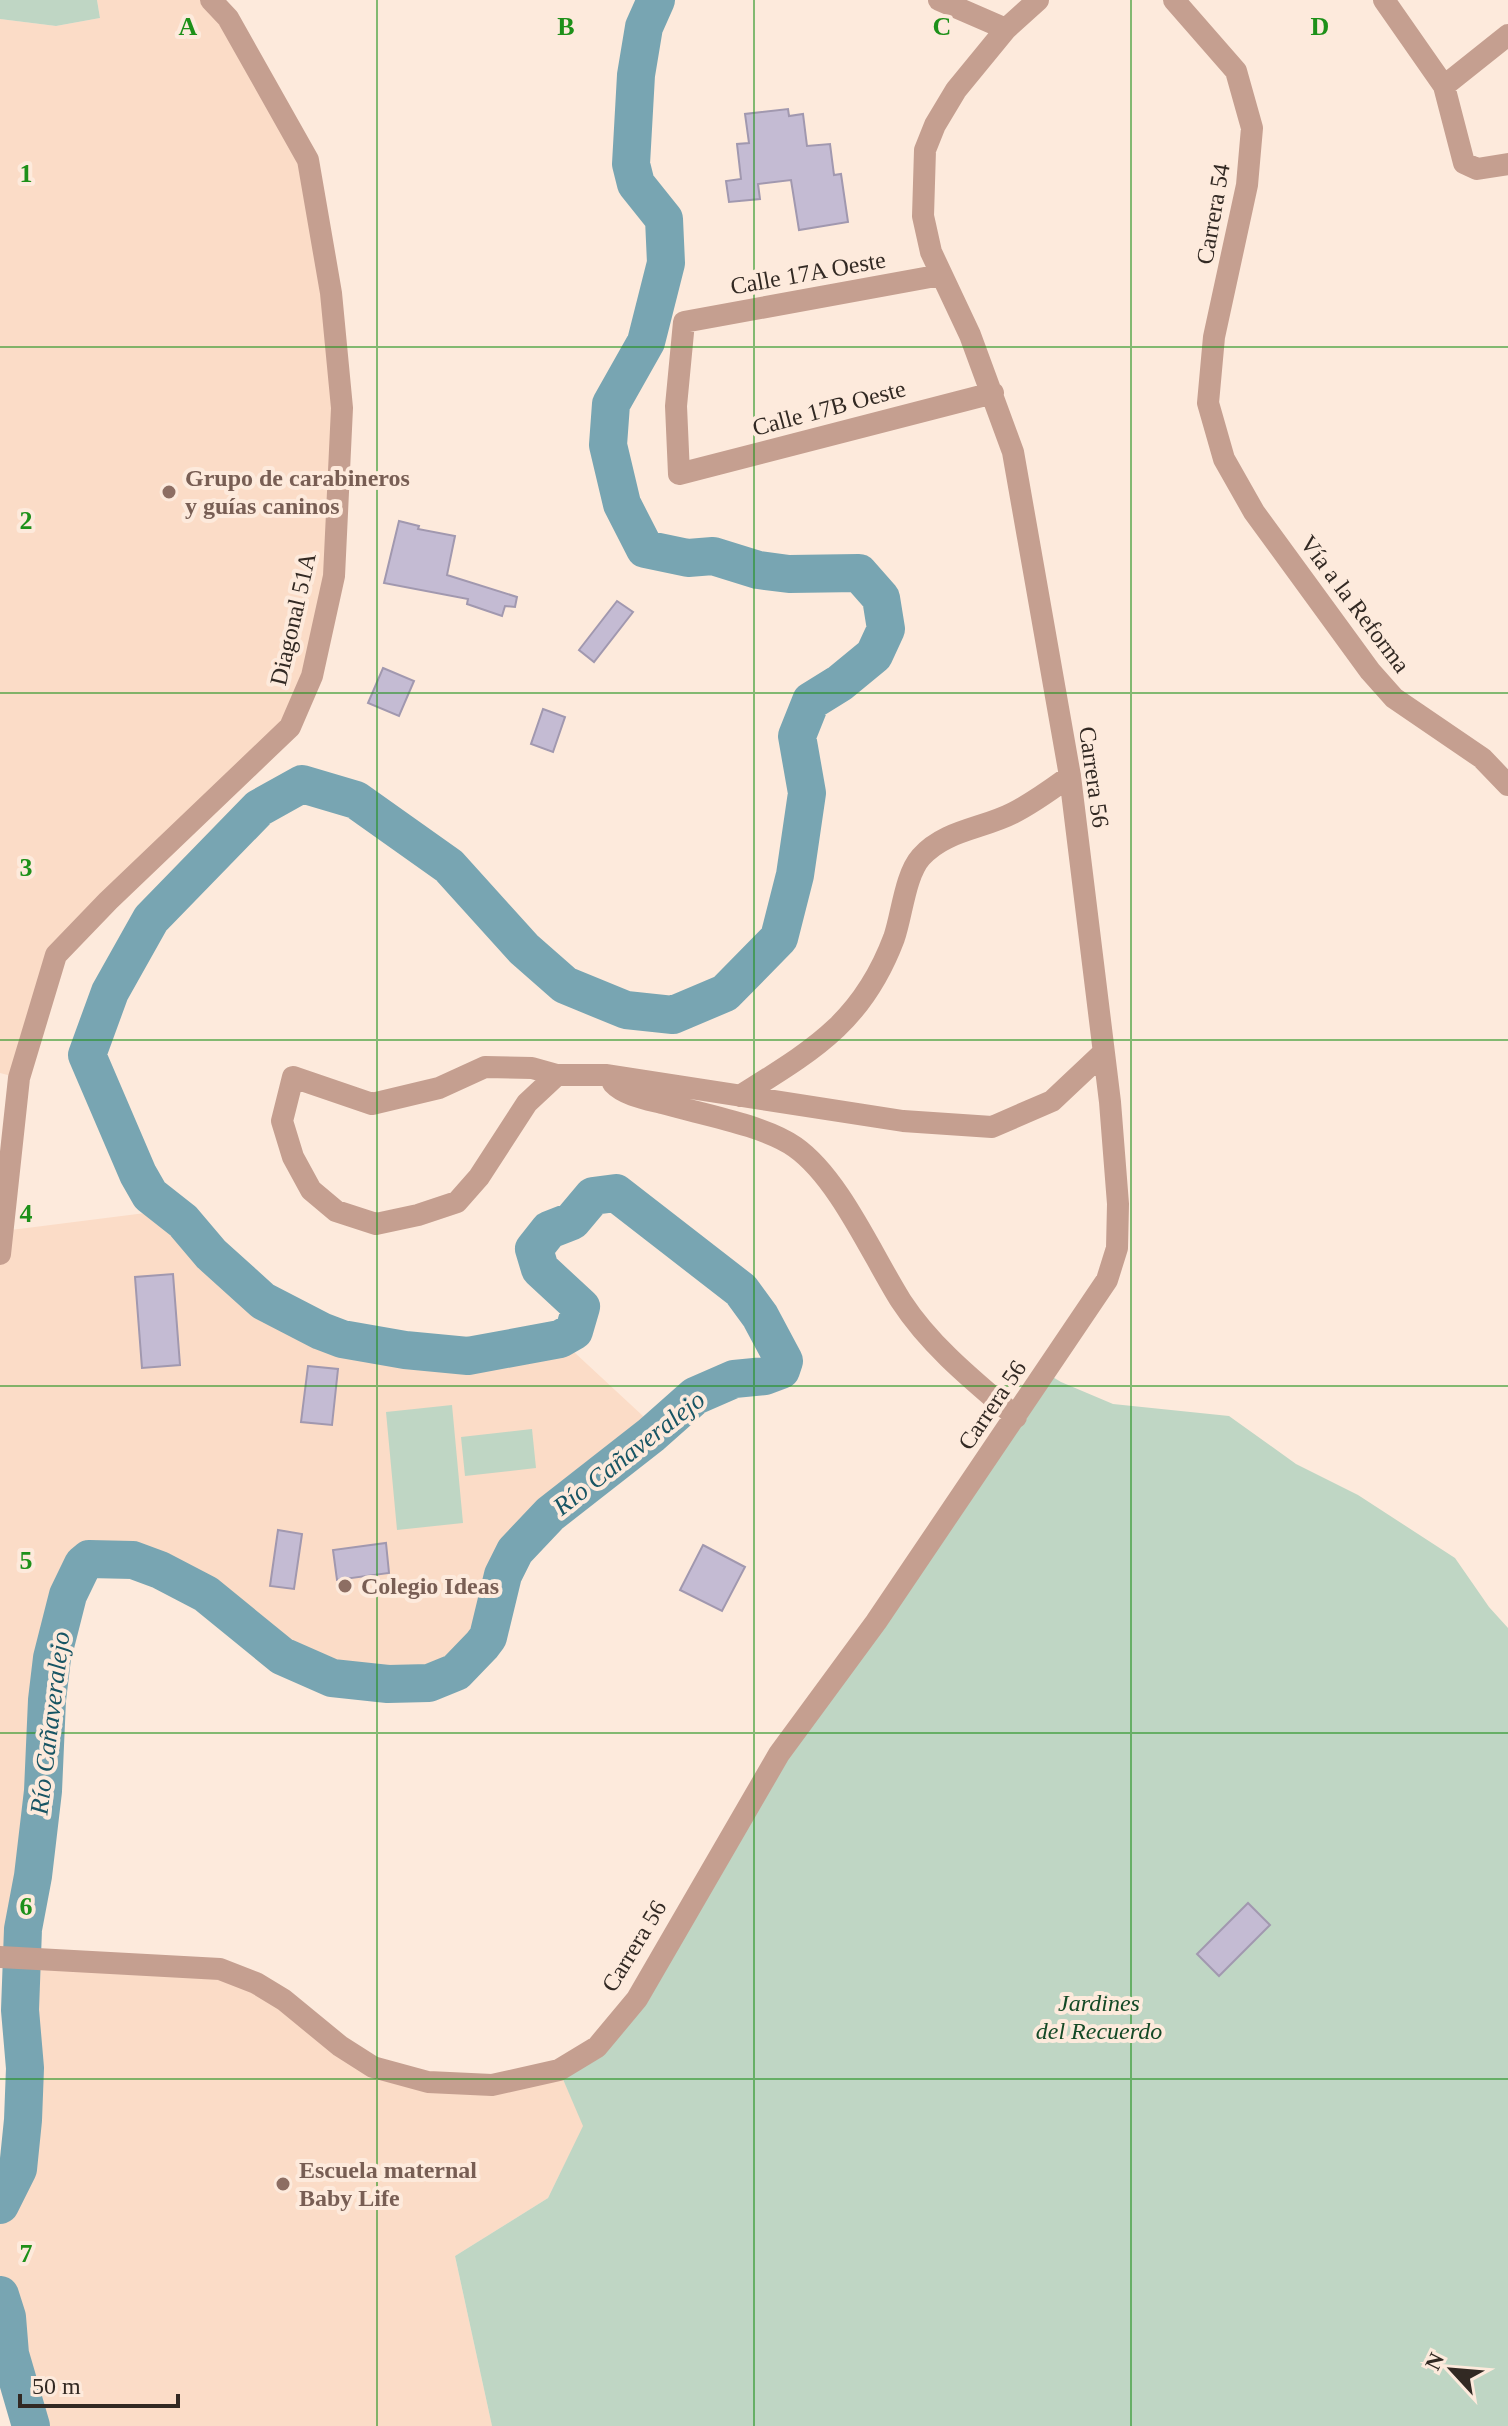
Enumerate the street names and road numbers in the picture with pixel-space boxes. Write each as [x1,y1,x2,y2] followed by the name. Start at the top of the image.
[1191,162,1235,266] street label: Carrera 54
[728,247,888,299] street label: Calle 17A Oeste
[750,375,908,441] street label: Calle 17B Oeste
[1295,530,1415,678] street label: Vía a la Reforma
[265,550,321,688] street label: Diagonal 51A
[1074,725,1114,829] street label: Carrera 56
[953,1355,1031,1455] street label: Carrera 56
[597,1896,671,1996] street label: Carrera 56

